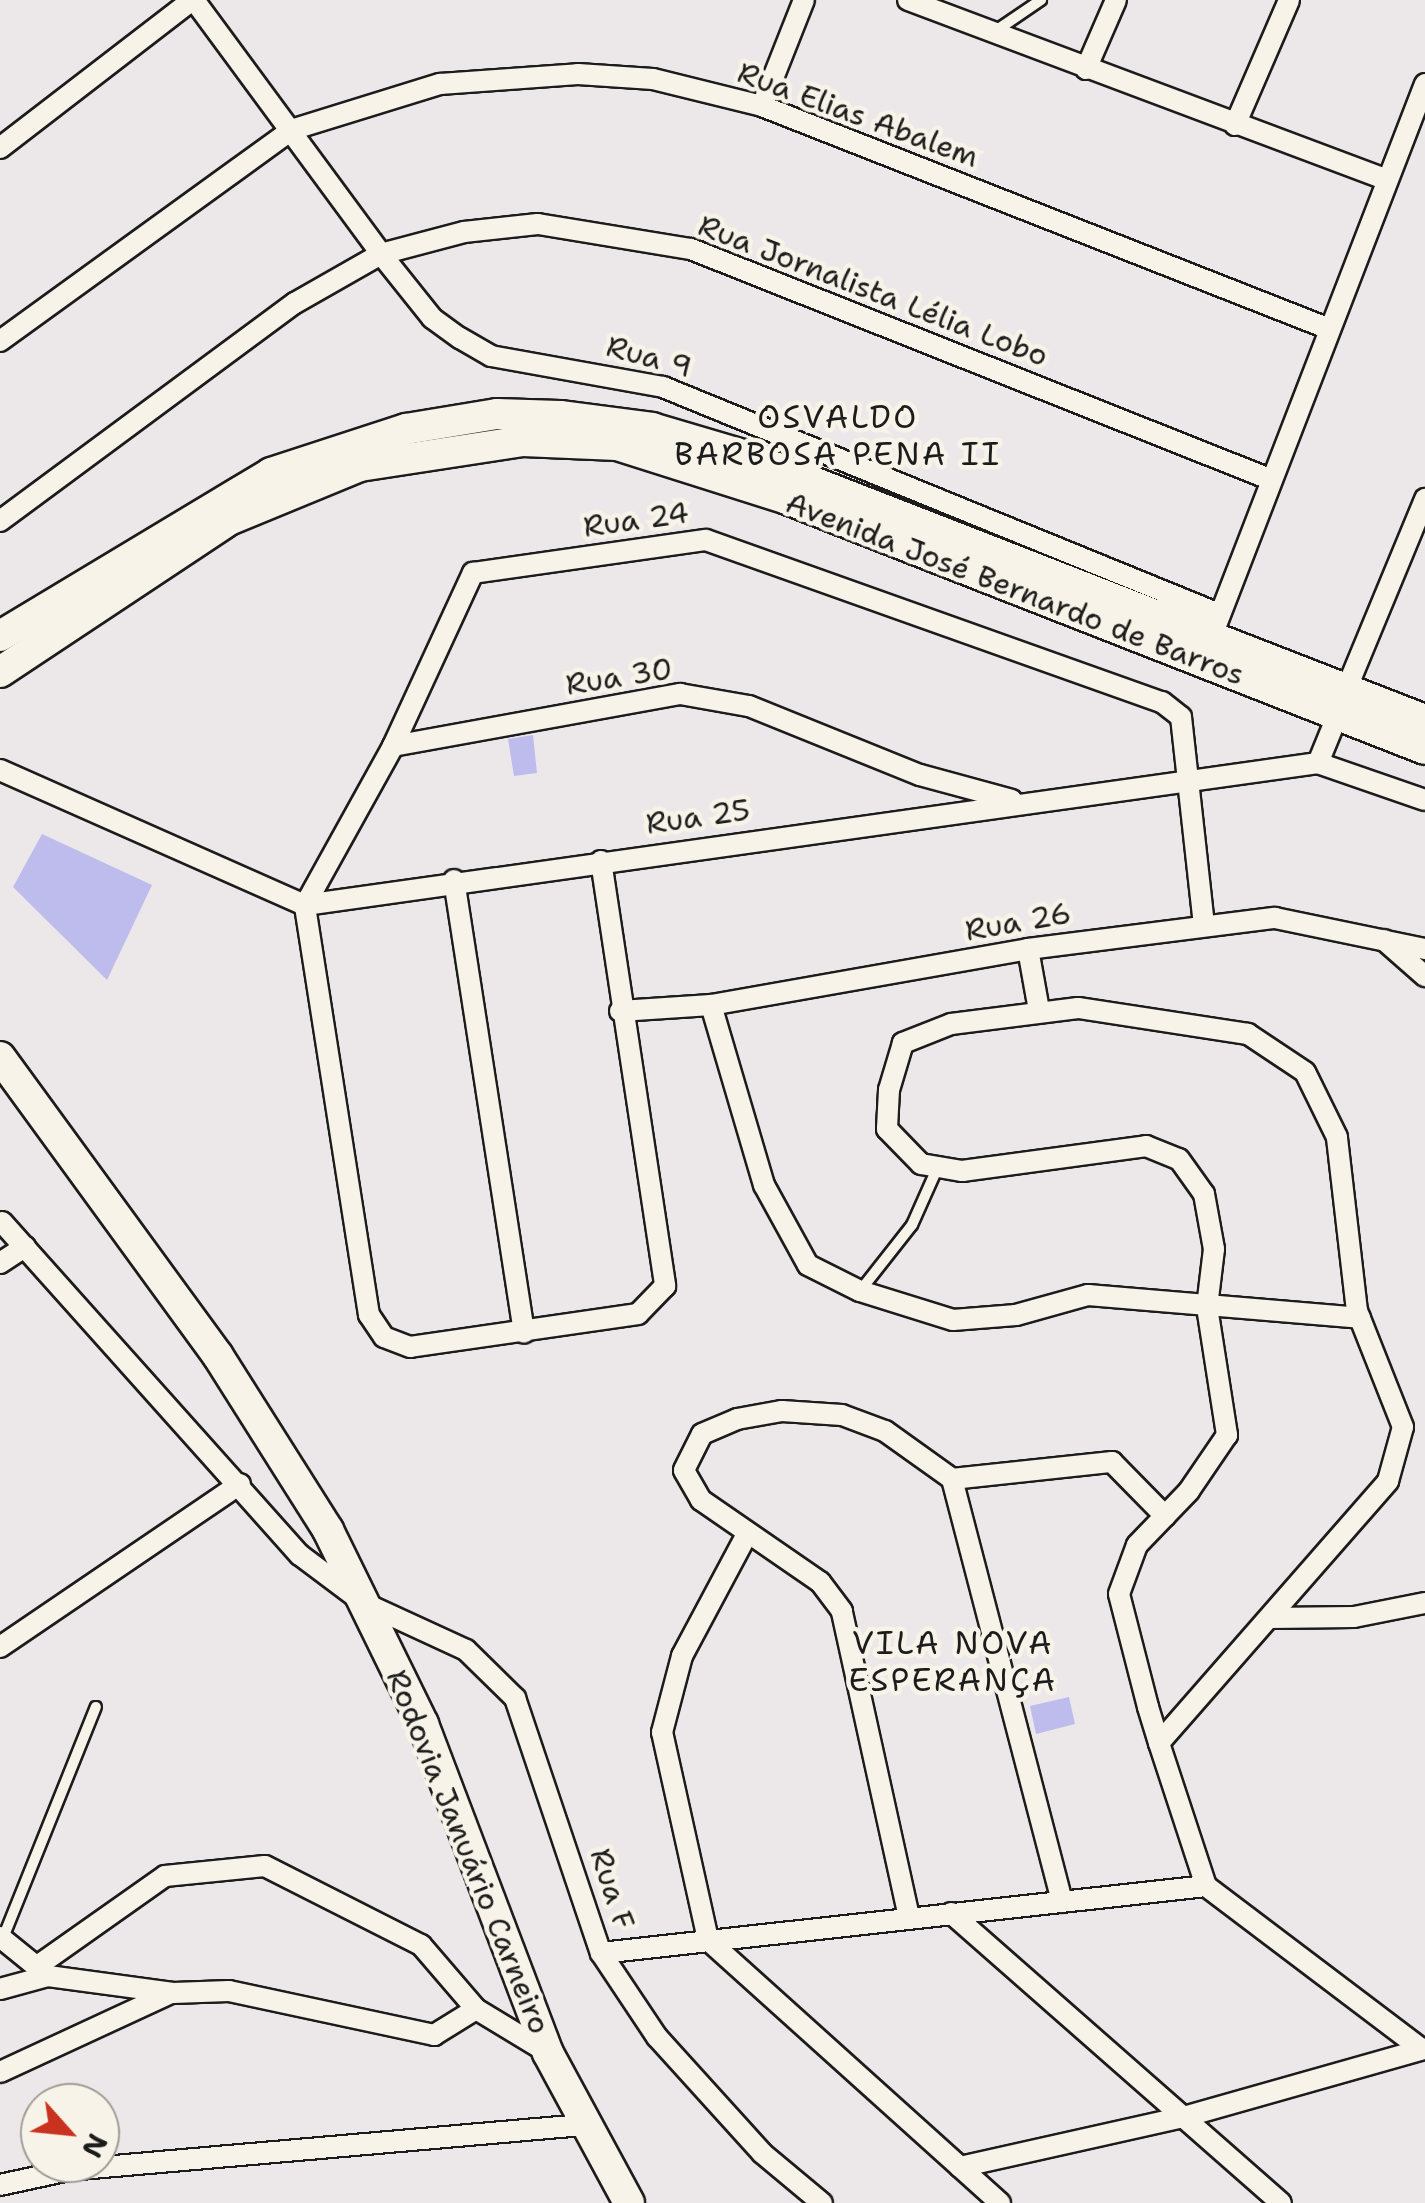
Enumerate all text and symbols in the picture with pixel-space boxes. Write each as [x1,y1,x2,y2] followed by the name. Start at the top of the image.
[733,55,983,175] street label: Rua Elias Abalem
[693,208,1053,374] street label: Rua Jornalista Lélia Lobo
[602,328,696,386] street label: Rua 9
[674,399,1002,474] district label: OSVALDO BARBOSA PENA II
[781,485,1249,693] street label: Avenida José Bernardo de Barros
[581,495,691,545] street label: Rua 24
[563,651,675,703] street label: Rua 30
[644,792,752,842] street label: Rua 25
[962,895,1074,949] street label: Rua 26
[849,1625,1057,1700] district label: VILA NOVA ESPERANÇA
[378,1665,558,2039] street label: Rodovia Januário Carneiro
[582,1844,642,1934] street label: Rua F
[20,2083,120,2183] north arrow
[73,2127,117,2164] text: N

